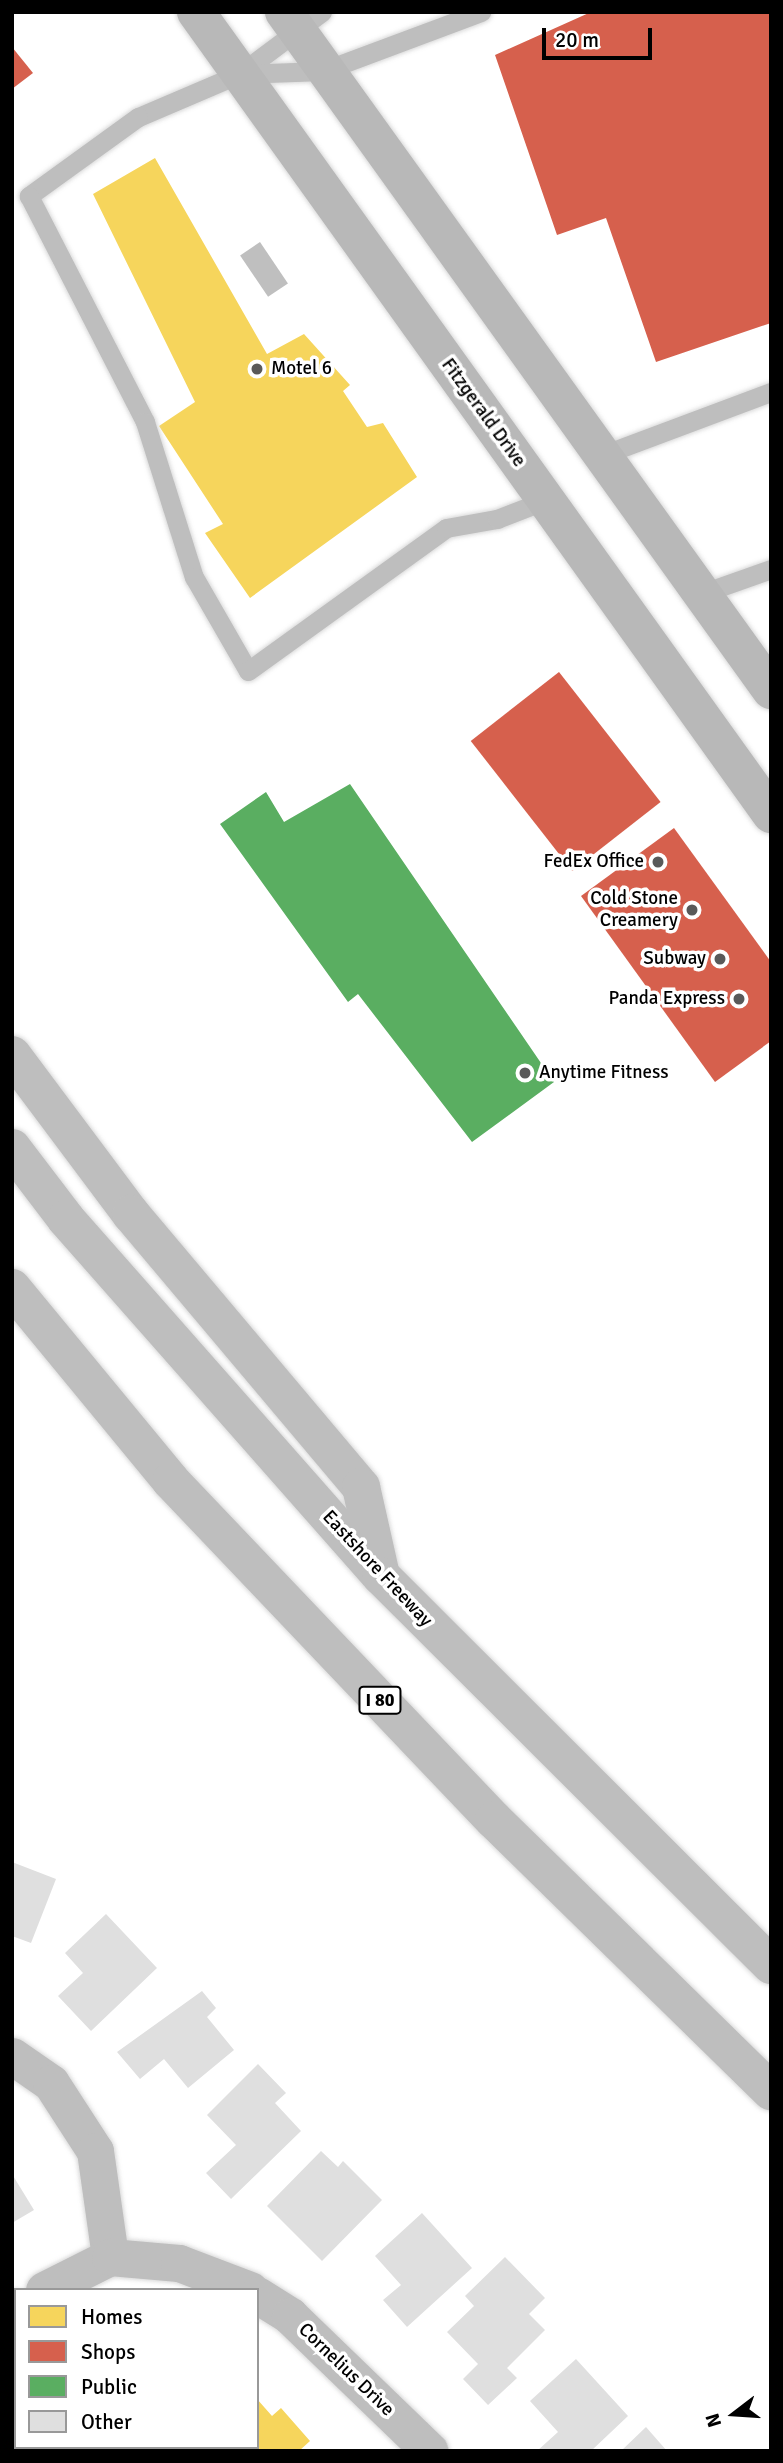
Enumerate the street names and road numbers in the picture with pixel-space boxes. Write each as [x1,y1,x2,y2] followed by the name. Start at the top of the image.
[436,354,530,472] street label: Fitzgerald Drive
[317,1506,437,1632] street label: Eastshore Freeway
[357,1686,403,1714] road number: I 80
[293,2319,399,2421] street label: Cornelius Drive

